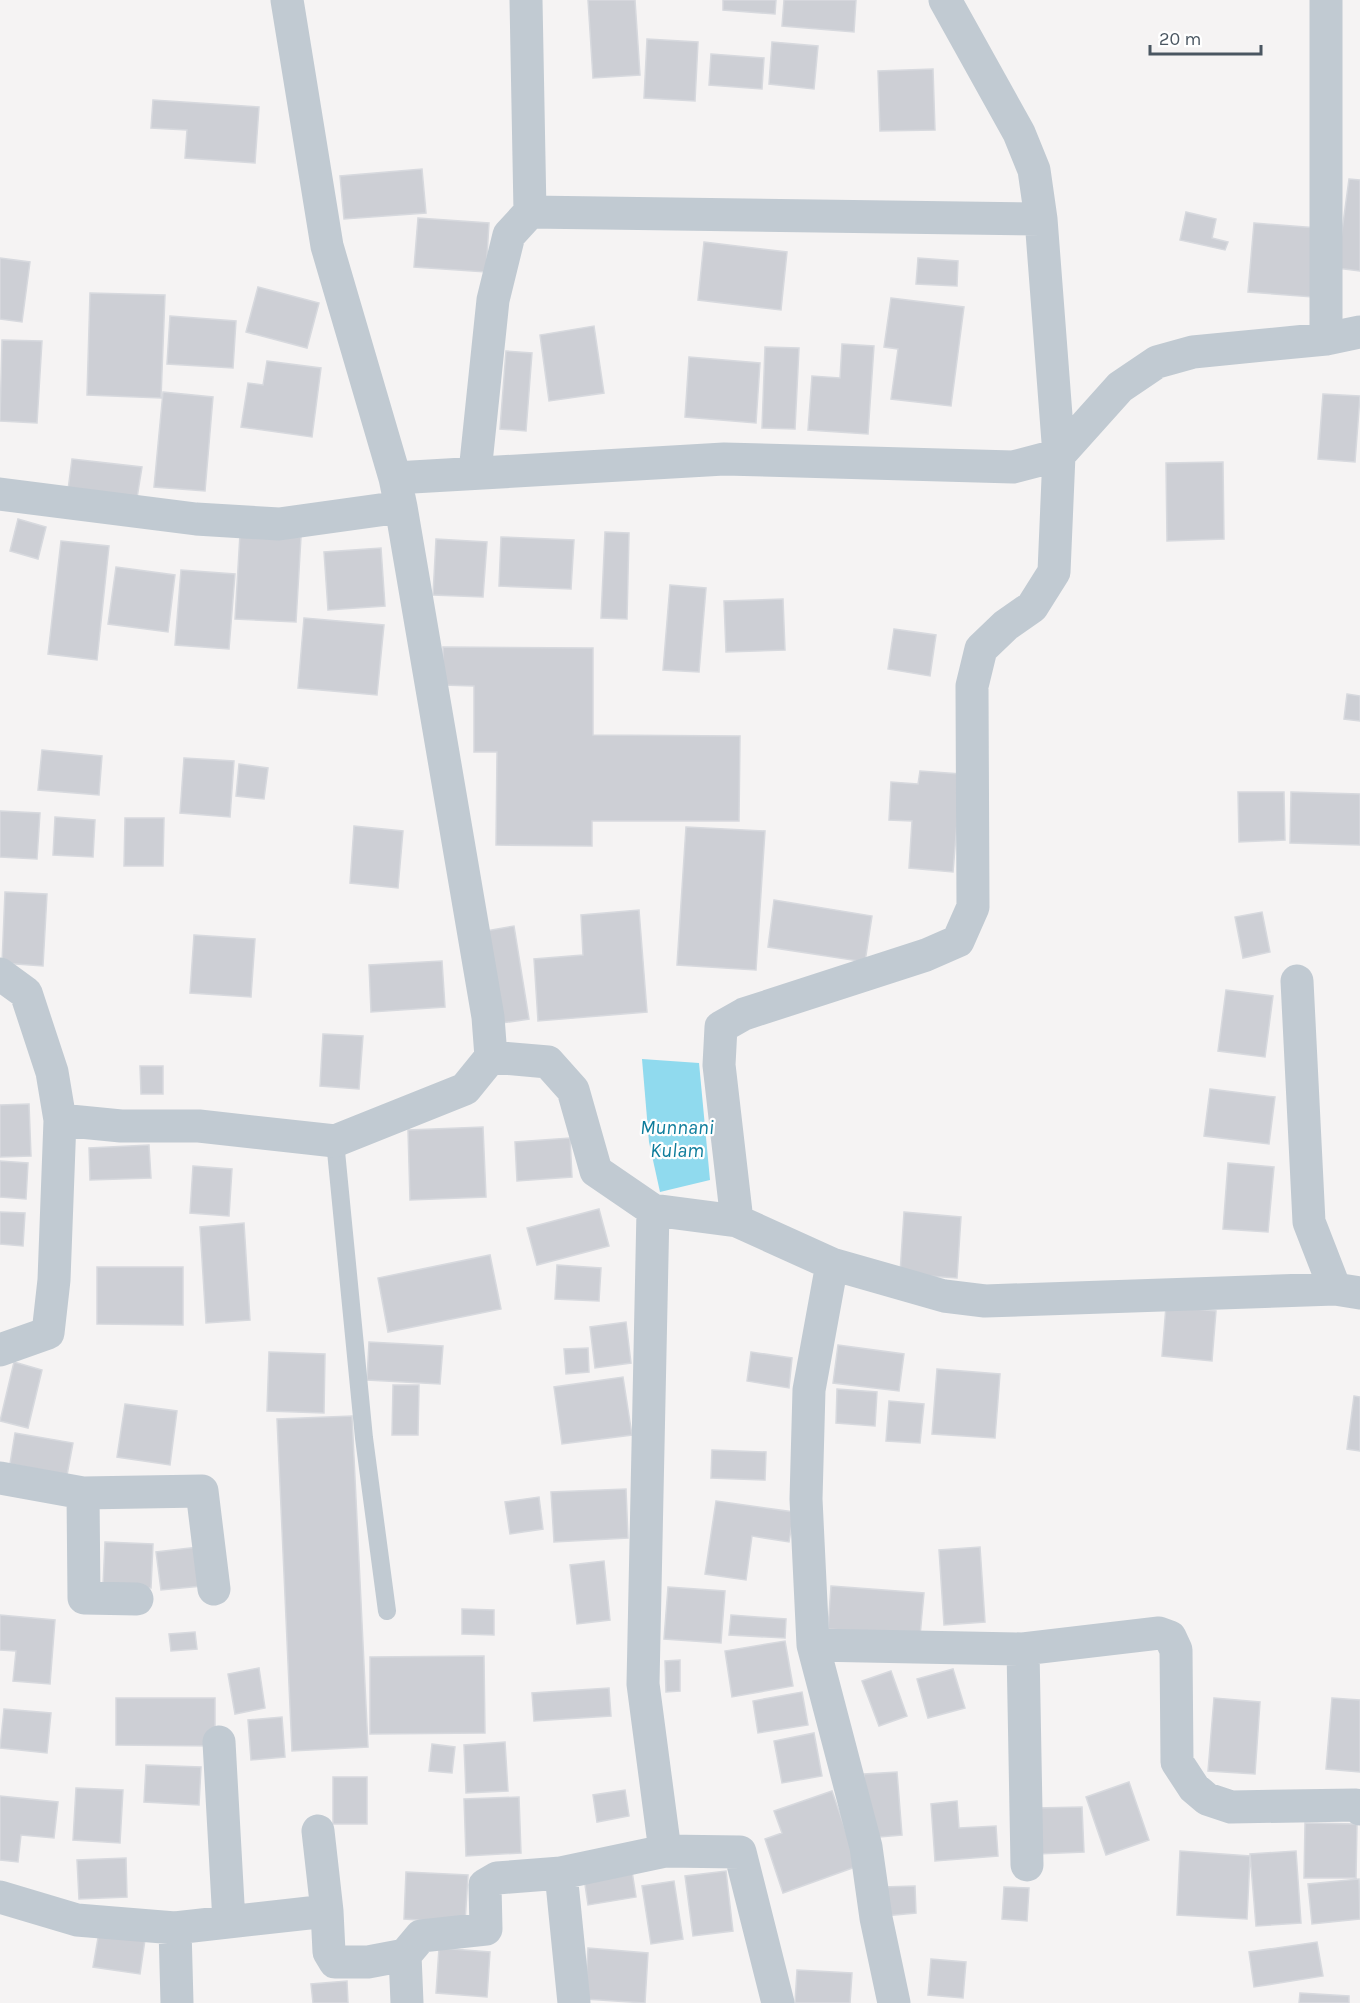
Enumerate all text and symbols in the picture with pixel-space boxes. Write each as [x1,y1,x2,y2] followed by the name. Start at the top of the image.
[1150,18,1261,56] scale bar
[1159,28,1201,50] text: 20 m
[640,1116,714,1162] water label: Munnani Kulam

